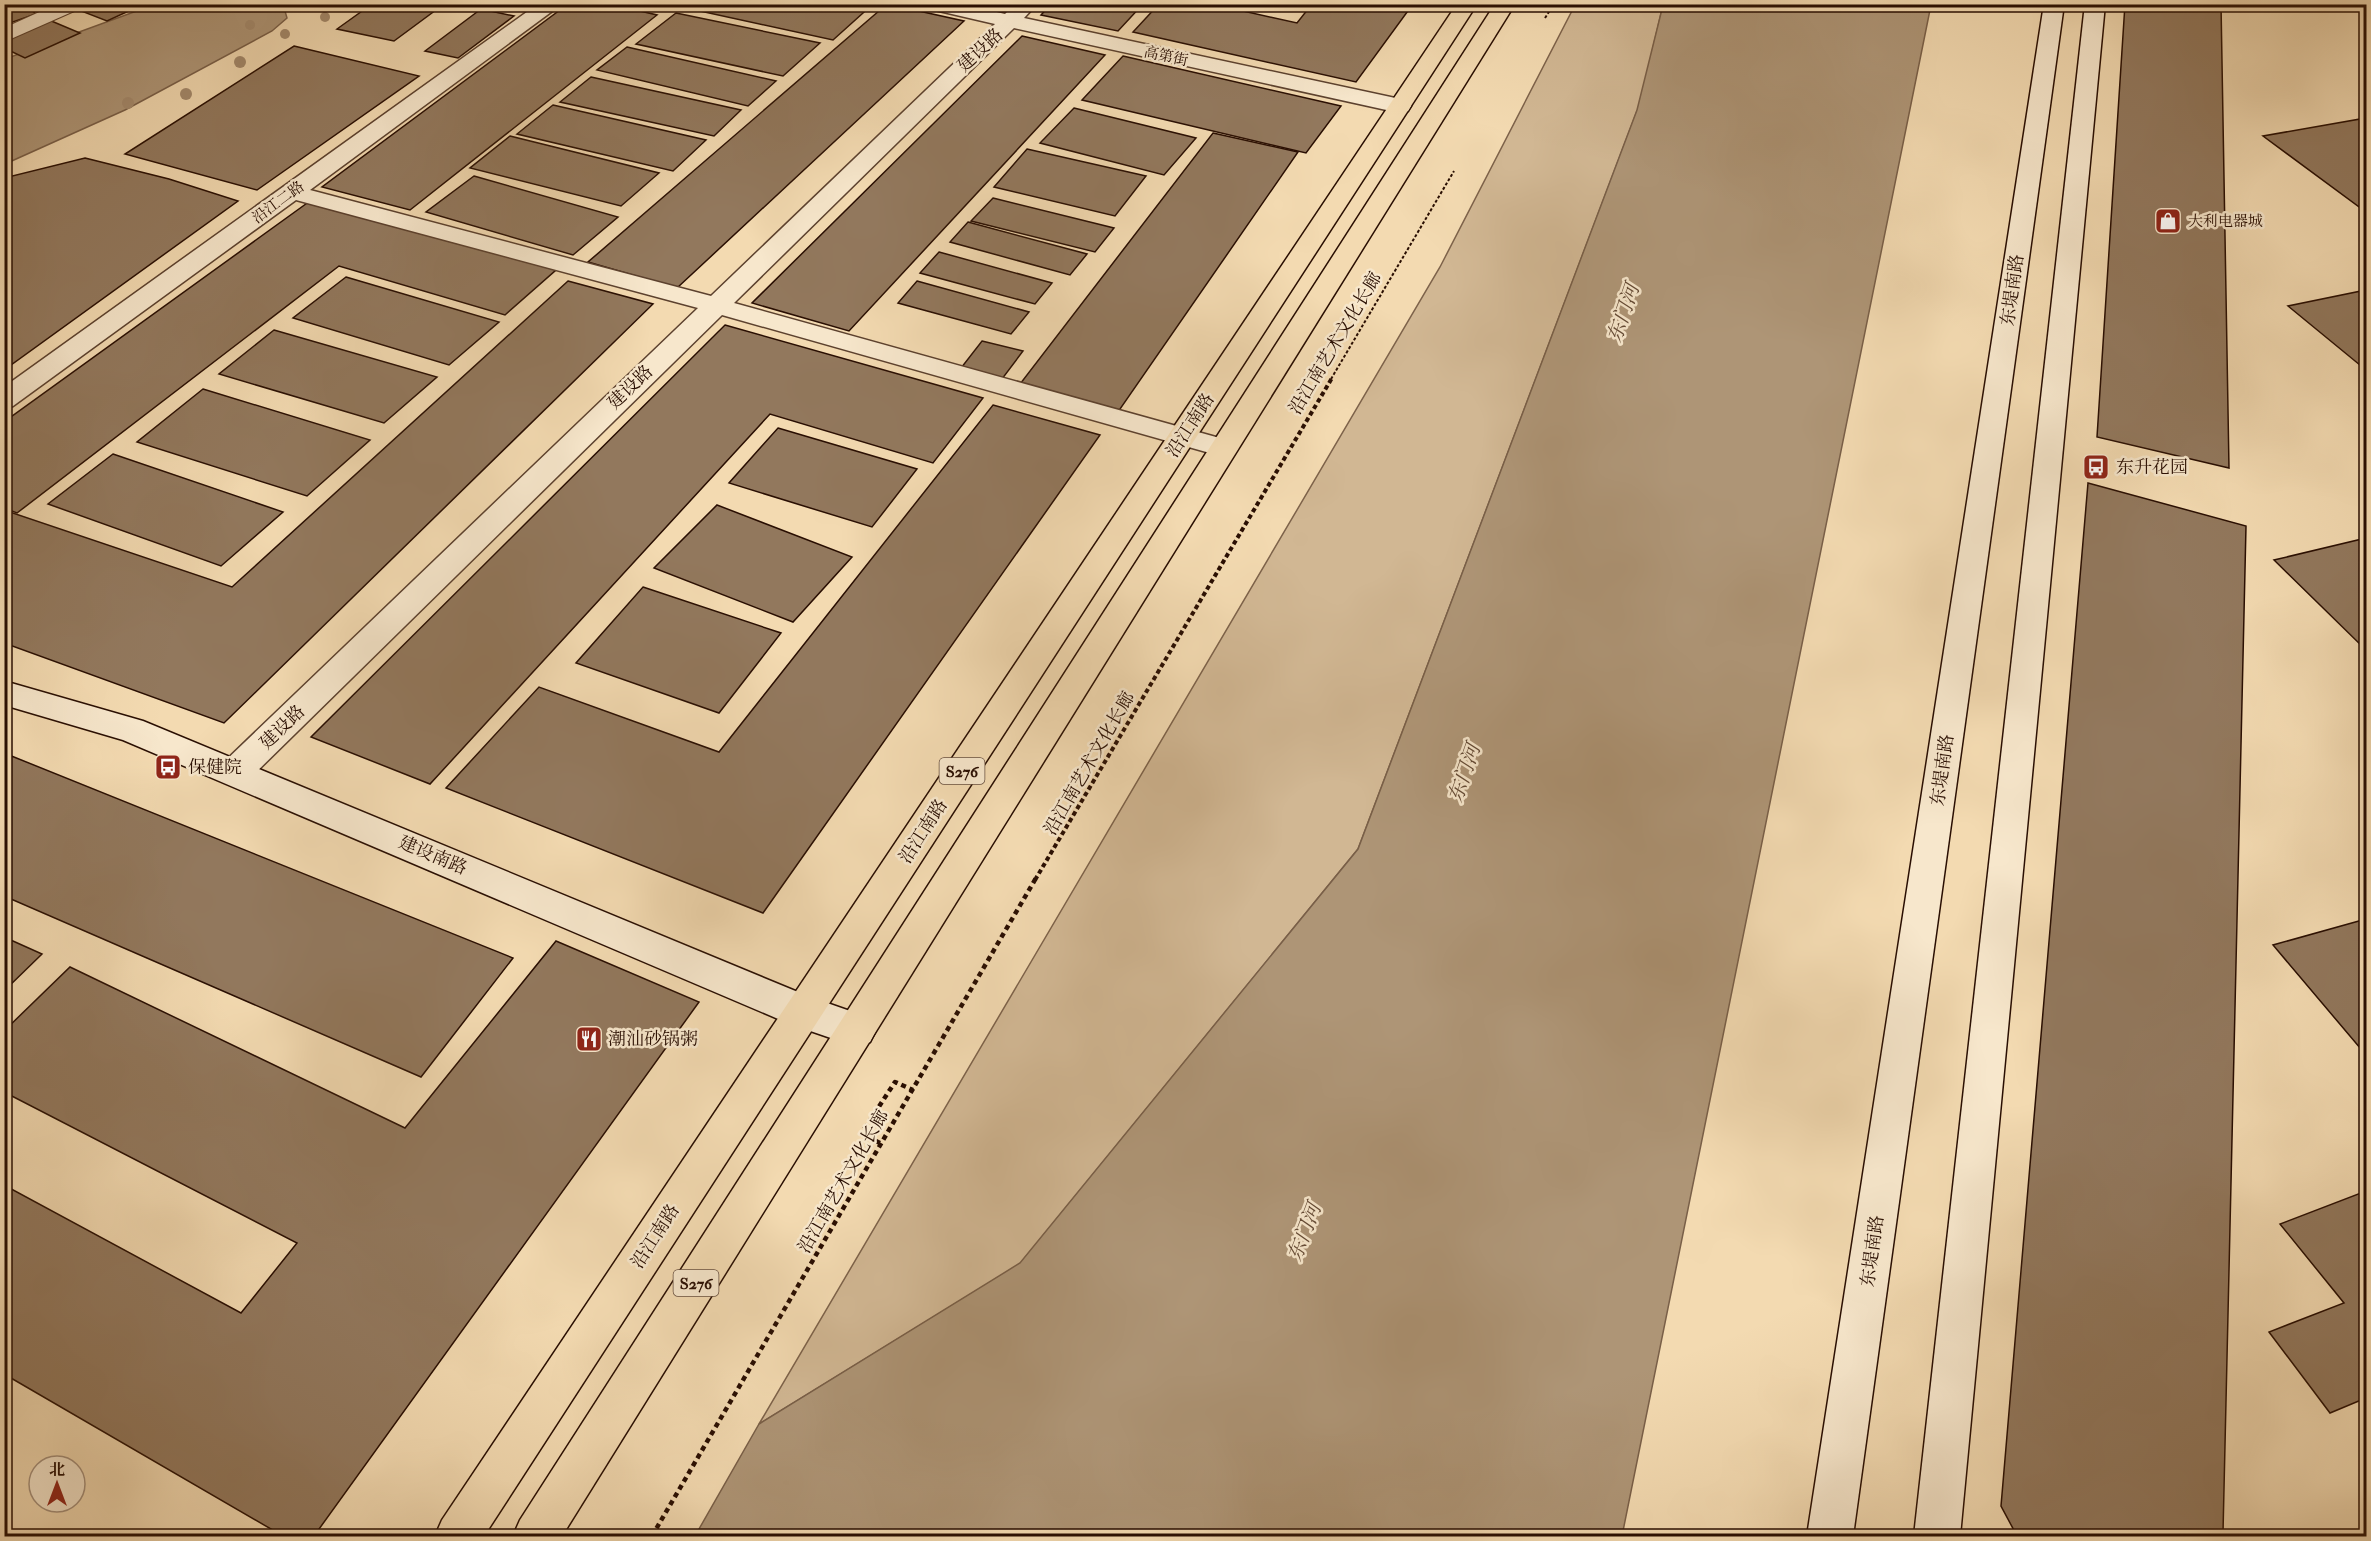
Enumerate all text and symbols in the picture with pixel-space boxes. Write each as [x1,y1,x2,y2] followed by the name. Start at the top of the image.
[953,24,1008,77] street label: 建设路
[1142,43,1190,70] street label: 高第街
[248,177,308,228] street label: 沿江二路
[2153,206,2183,236] shop icon: 大利电器城
[2188,212,2263,231] place label: 大利电器城
[1996,253,2029,327] street label: 东堤南路
[1284,268,1387,419] street label: 沿江南艺术文化长廊
[1602,278,1646,346] water label: 东门河
[603,360,658,414] street label: 建设路
[1161,389,1220,462] street label: 沿江南路
[2081,452,2111,482] bus stop icon: 东升花园
[2116,456,2188,479] place label: 东升花园
[1039,687,1140,839] street label: 沿江南艺术文化长廊
[255,700,310,754] street label: 建设路
[1926,733,1959,807] street label: 东堤南路
[1443,738,1487,806] water label: 东门河
[153,752,183,782] bus stop icon: 保健院
[188,756,242,779] place label: 保健院
[940,758,984,784] road number: S276
[894,795,953,868] street label: 沿江南路
[395,831,470,880] street label: 建设南路
[574,1024,604,1054] restaurant icon: 潮汕砂锅粥
[608,1028,698,1051] place label: 潮汕砂锅粥
[793,1105,894,1257] street label: 沿江南艺术文化长廊
[1282,1197,1328,1265] water label: 东门河
[626,1200,685,1273] street label: 沿江南路
[1856,1214,1889,1288] street label: 东堤南路
[674,1270,718,1296] road number: S276
[27,1454,87,1514] north arrow
[49,1460,65,1480] text: 北

